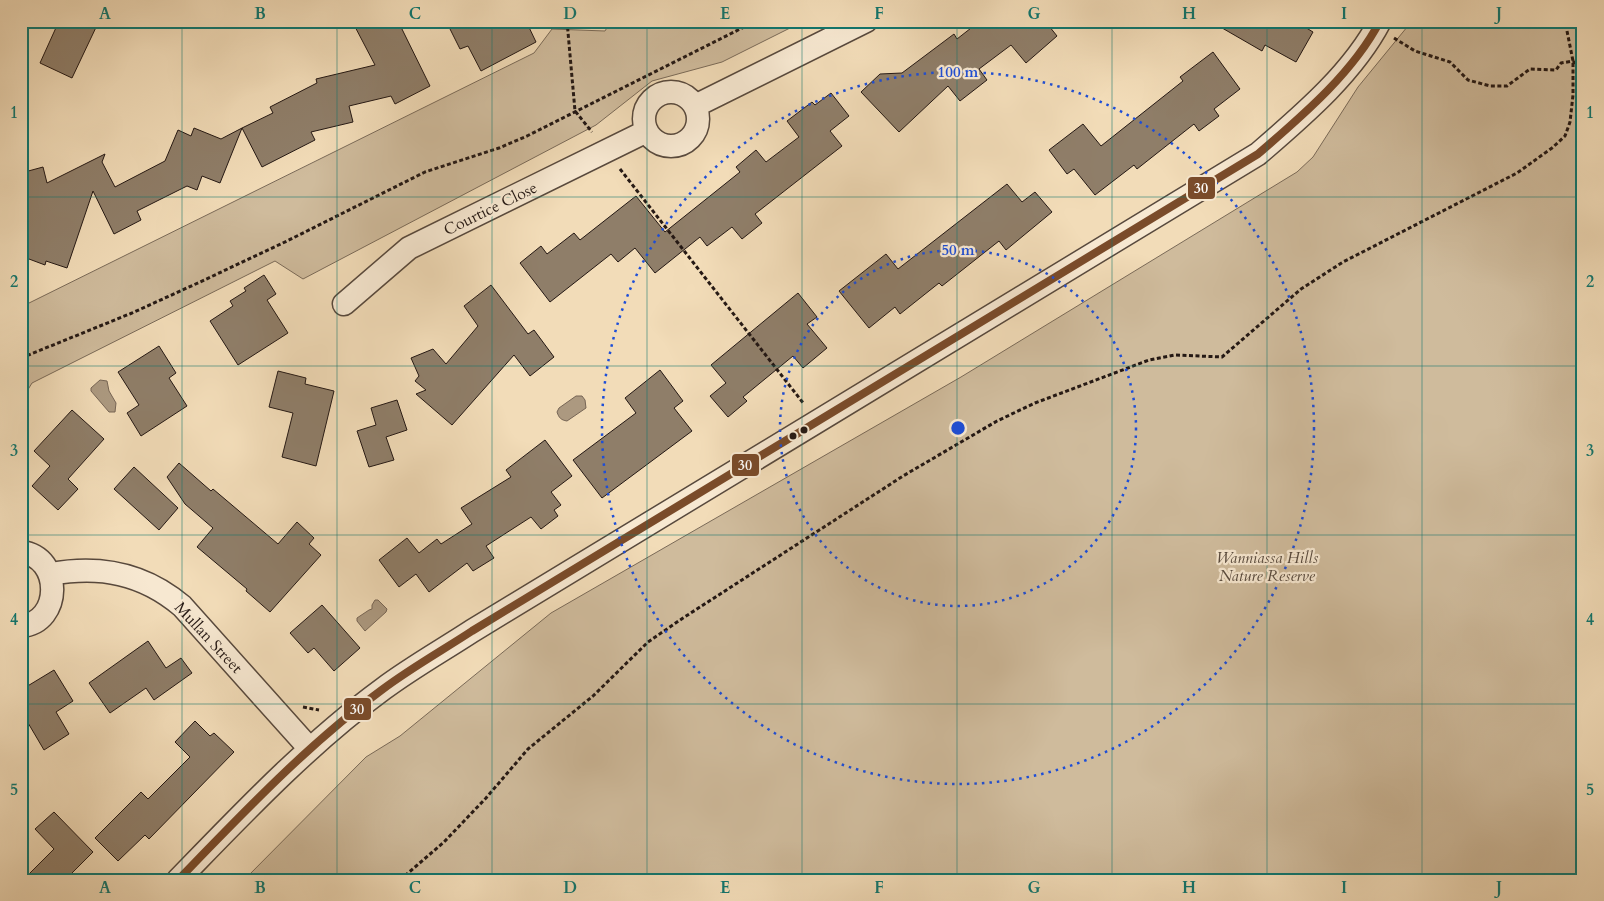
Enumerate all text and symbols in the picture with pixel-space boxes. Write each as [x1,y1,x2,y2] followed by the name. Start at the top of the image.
[99,3,111,25] text: A
[254,3,266,25] text: B
[409,3,421,25] text: C
[563,3,577,25] text: D
[720,3,730,25] text: E
[874,3,884,25] text: F
[1027,3,1041,25] text: G
[1182,3,1196,25] text: H
[1341,3,1347,25] text: I
[1494,3,1502,25] text: J
[938,62,979,82] text: 100 m
[10,102,18,124] text: 1
[1586,102,1594,124] text: 1
[1187,176,1216,200] line badge: 30
[440,177,541,241] street label: Courtice Close
[1194,179,1208,198] text: 30
[941,240,975,260] text: 50 m
[10,271,18,293] text: 2
[1586,271,1594,293] text: 2
[949,419,967,437] centre of rings
[799,425,809,435] unlabelled marker
[788,431,798,441] unlabelled marker
[10,440,18,462] text: 3
[1586,440,1594,462] text: 3
[731,453,760,477] line badge: 30
[738,456,752,475] text: 30
[1216,547,1319,587] park label: Wanniassa Hills Nature Reserve
[169,597,247,678] street label: Mullan Street
[10,609,18,631] text: 4
[1586,609,1594,631] text: 4
[343,697,372,721] line badge: 30
[350,700,364,719] text: 30
[10,779,18,801] text: 5
[1586,779,1594,801] text: 5
[99,877,111,899] text: A
[254,877,266,899] text: B
[409,877,421,899] text: C
[563,877,577,899] text: D
[720,877,730,899] text: E
[874,877,884,899] text: F
[1027,877,1041,899] text: G
[1182,877,1196,899] text: H
[1341,877,1347,899] text: I
[1494,877,1502,899] text: J

